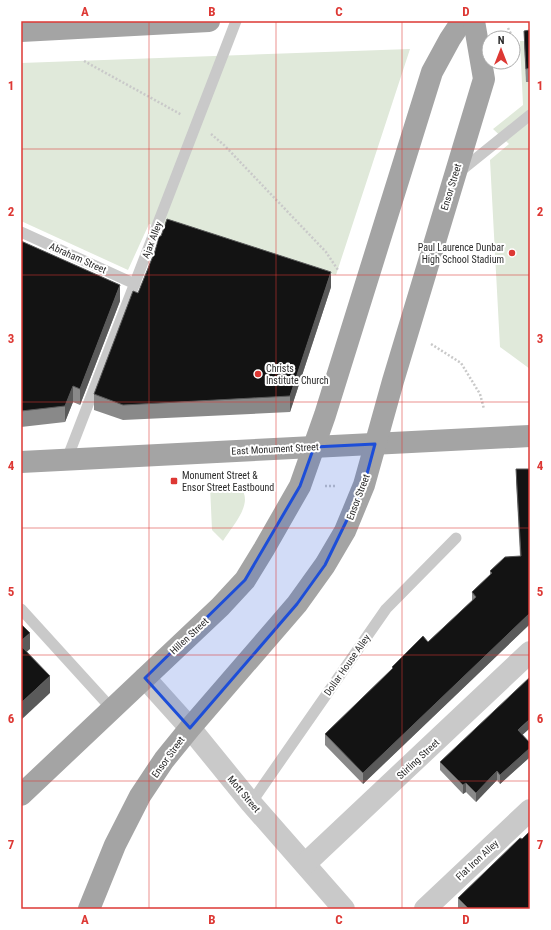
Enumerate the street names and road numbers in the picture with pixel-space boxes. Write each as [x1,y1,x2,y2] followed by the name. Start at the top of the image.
[439,162,463,212] street label: Ensor Street
[140,220,164,260] street label: Ajax Alley
[48,241,108,275] street label: Abraham Street
[231,441,319,457] street label: East Monument Street
[344,473,372,521] street label: Ensor Street
[168,615,210,657] street label: Hillen Street
[322,632,372,698] street label: Dollar House Alley
[149,734,187,780] street label: Ensor Street
[395,737,441,781] street label: Stirling Street
[226,774,262,815] street label: Mott Street
[454,838,500,882] street label: Flat Iron Alley

